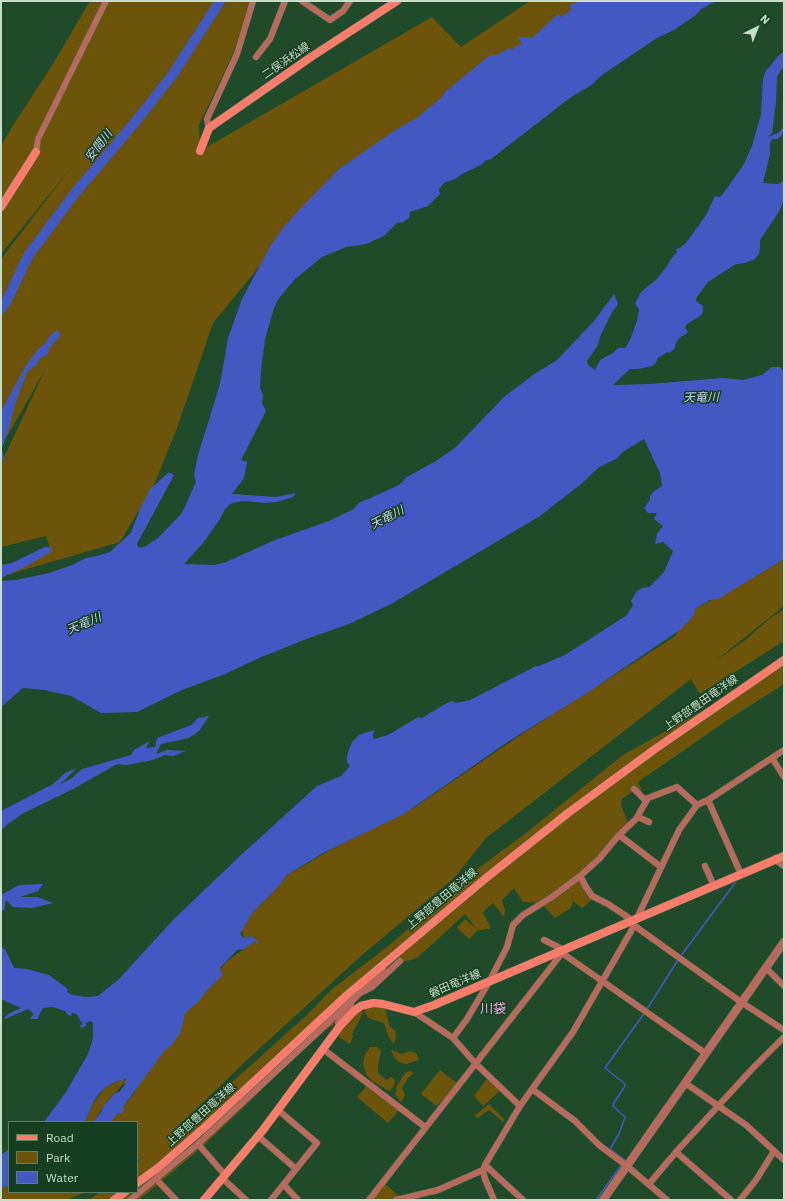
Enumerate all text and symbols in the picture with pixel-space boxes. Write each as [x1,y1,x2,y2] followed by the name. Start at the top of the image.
[737,8,777,48] north arrow
[757,11,773,27] text: N
[260,40,312,82] street label: 二俣浜松線
[82,127,116,165] water label: 安間川
[683,390,719,406] water label: 天竜川
[368,503,406,533] water label: 天竜川
[65,610,103,638] water label: 天竜川
[661,672,741,734] street label: 上野部豊田竜洋線
[404,866,480,932] street label: 上野部豊田竜洋線
[427,967,483,1001] street label: 磐田竜洋線
[480,1001,506,1017] district label: 川袋
[164,1081,238,1149] street label: 上野部豊田竜洋線
[8,1121,138,1193] legend
[46,1130,74,1145] text: Road
[46,1150,70,1165] text: Park
[46,1170,78,1185] text: Water

